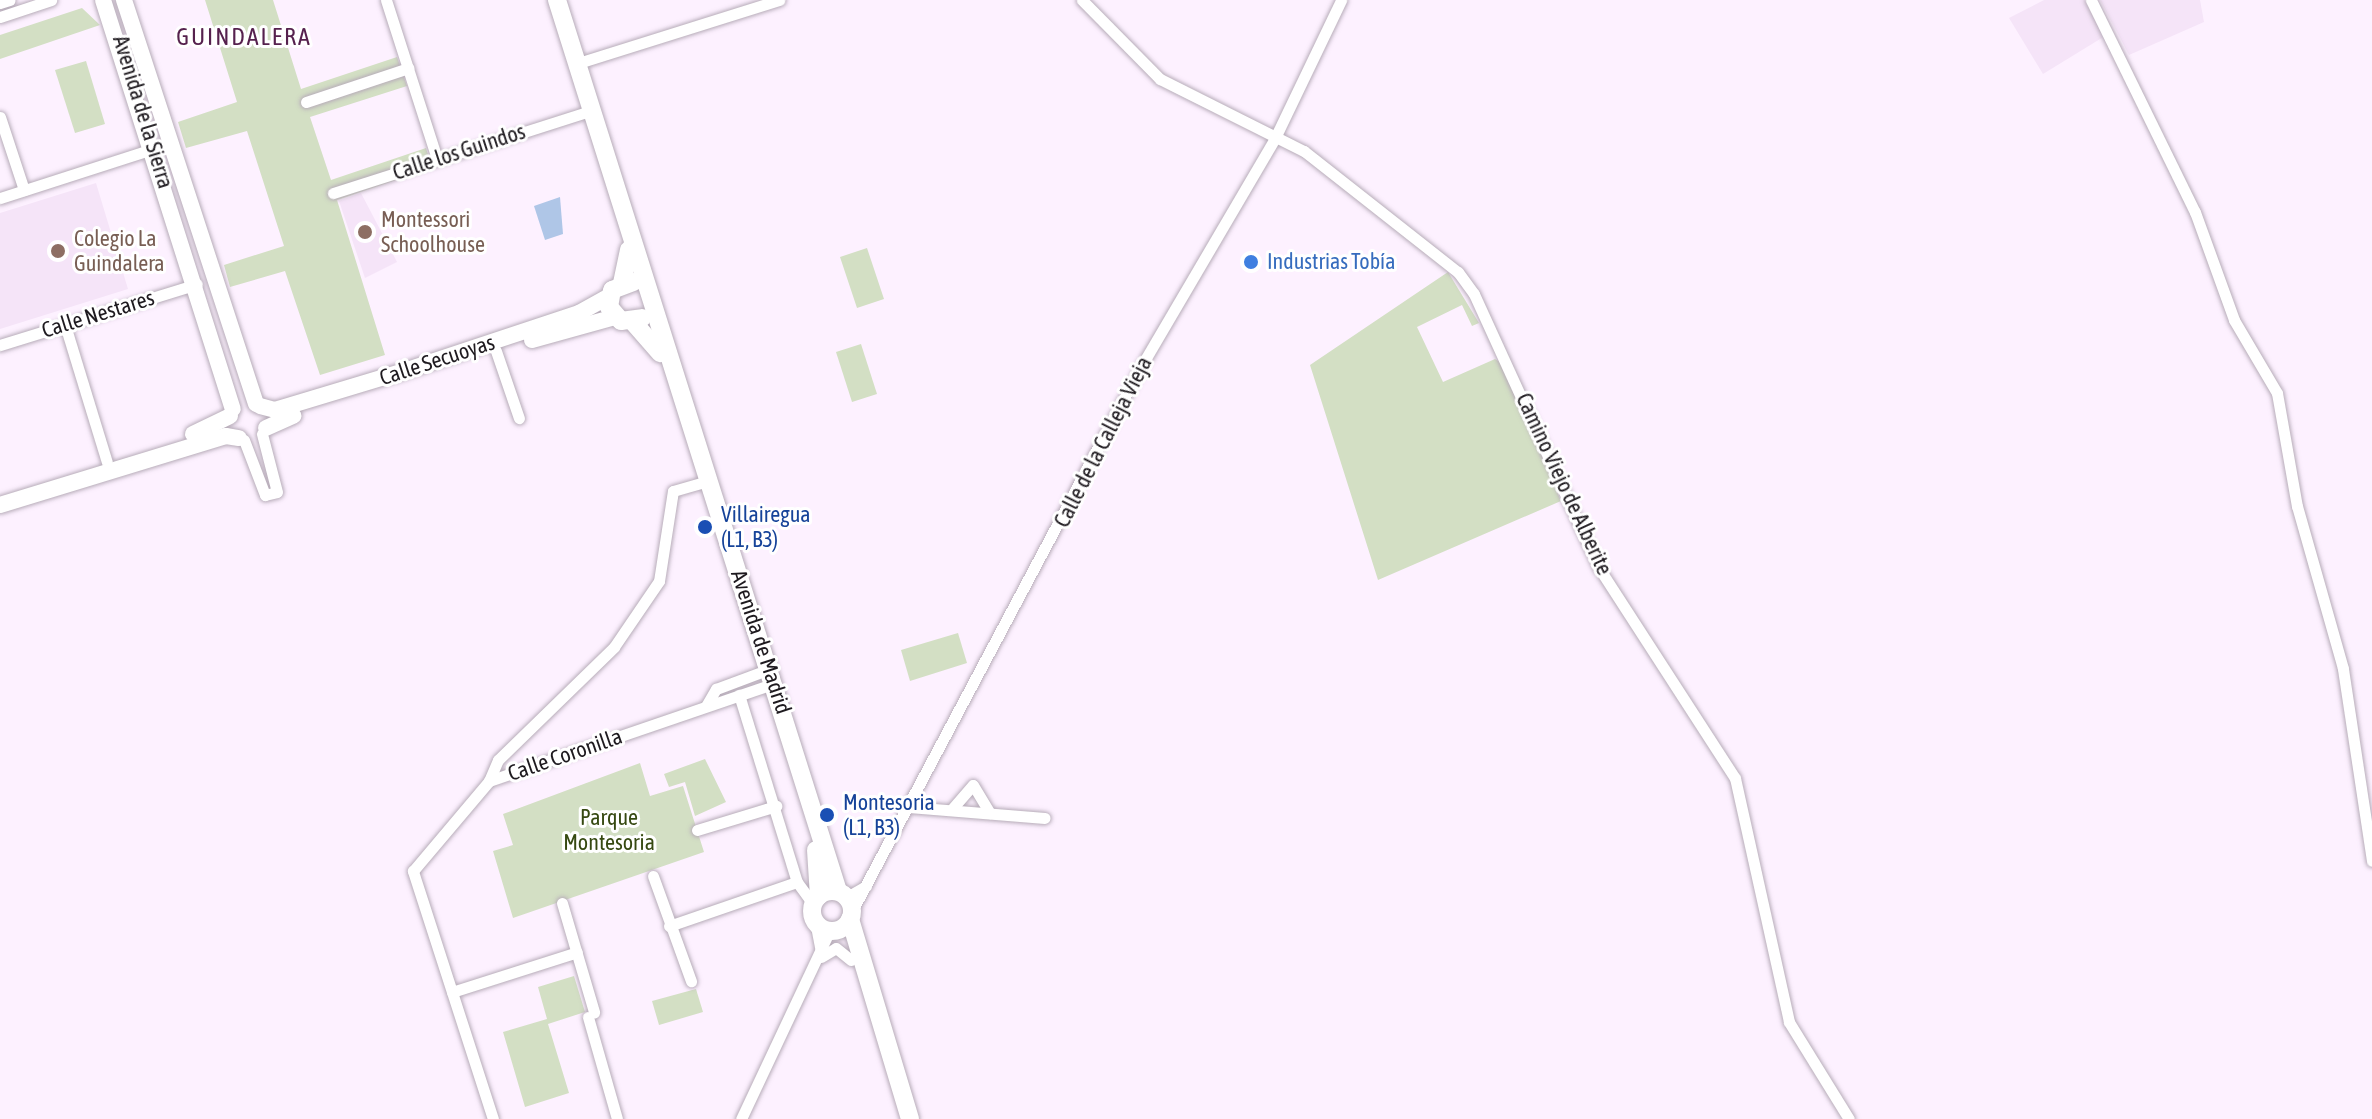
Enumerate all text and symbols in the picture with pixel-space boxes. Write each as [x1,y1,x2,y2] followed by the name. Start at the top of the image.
[176,23,312,51] district label: GUINDALERA
[107,32,179,192] street label: Avenida de la Sierra
[389,118,529,186] street label: Calle los Guindos
[381,206,485,258] place label: Montessori Schoolhouse
[356,223,374,241] marker: Montessori Schoolhouse
[74,225,165,276] place label: Colegio La Guindalera
[49,242,67,260] marker: Colegio La Guindalera
[1267,249,1395,275] place label: Industrias Tobía
[1242,253,1260,271] marker: Industrias Tobía
[39,284,157,344] street label: Calle Nestares
[376,329,498,391] street label: Calle Secuoyas
[1049,352,1157,532] street label: Calle de la Calleja Vieja
[1510,389,1618,579] street label: Camino Viejo de Alberite
[721,501,811,552] place label: Villairegua (L1, B3)
[696,518,714,536] marker: Villairegua (L1, B3)
[725,567,797,717] street label: Avenida de Madrid
[504,723,626,787] street label: Calle Coronilla
[843,789,935,840] place label: Montesoria (L1, B3)
[563,804,655,856] park label: Parque Montesoria
[818,806,836,824] marker: Montesoria (L1, B3)

